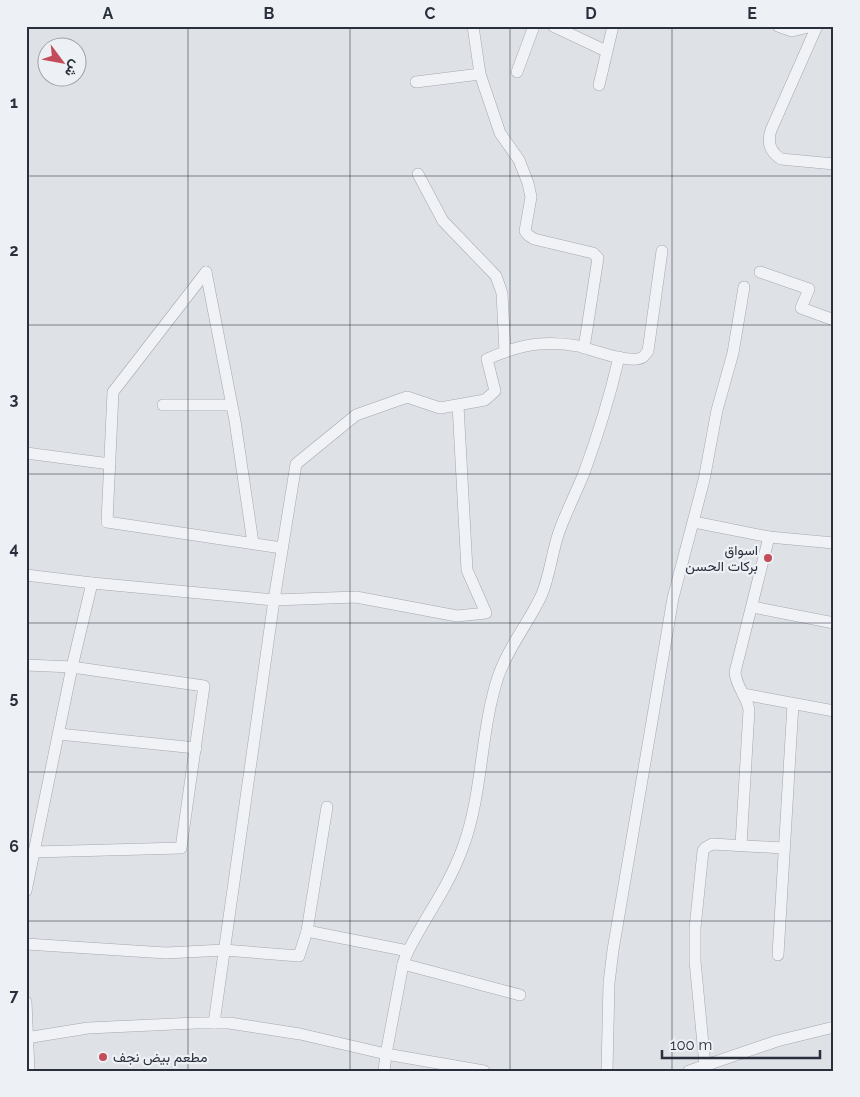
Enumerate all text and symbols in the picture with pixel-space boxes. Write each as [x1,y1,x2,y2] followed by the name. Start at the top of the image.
[103,4,114,23] text: A
[264,4,275,23] text: B
[425,4,436,23] text: C
[585,4,597,23] text: D
[747,4,757,23] text: E
[38,38,88,88] north arrow
[61,57,84,80] text: ش
[10,93,18,112] text: 1
[9,241,19,260] text: 2
[10,390,19,409] text: 3
[9,539,19,558] text: 4
[685,542,758,575] place label: اسواق بركات الحسن
[762,552,774,564] marker: اسواق بركات الحسن
[10,688,19,707] text: 5
[9,837,19,856] text: 6
[10,986,19,1005] text: 7
[662,1027,820,1059] scale bar
[670,1036,712,1054] text: 100 m
[113,1049,207,1066] place label: مطعم بيض نجف
[97,1051,109,1063] marker: مطعم بيض نجف

